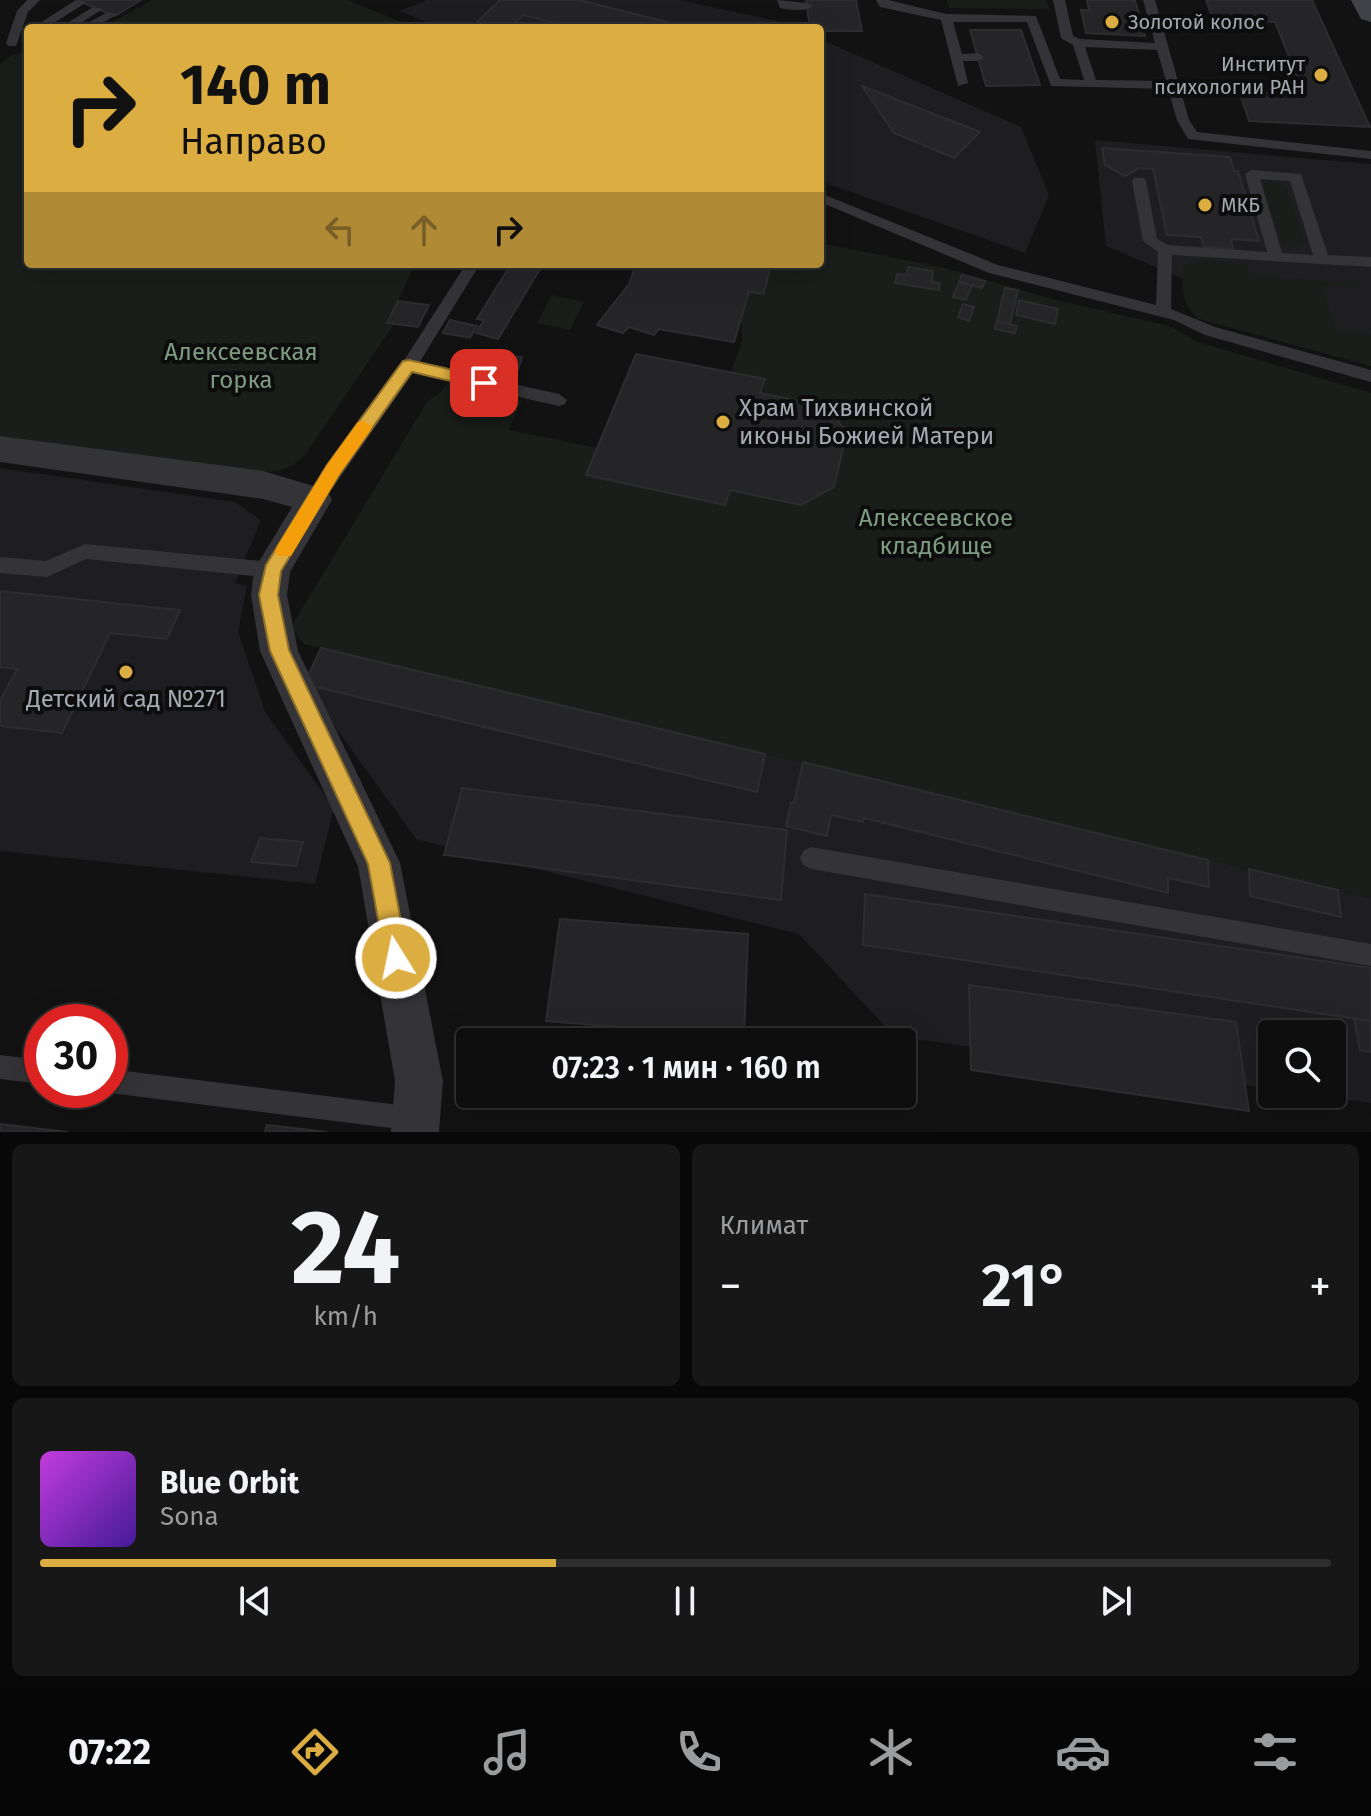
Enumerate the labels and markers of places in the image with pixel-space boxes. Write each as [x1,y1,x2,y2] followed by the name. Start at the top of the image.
[1128,10,1265,34] place label: Золотой колос
[1103,13,1121,31] marker: Золотой колос
[1154,52,1306,99] place label: Институт психологии РАН
[1312,66,1330,84] marker: Институт психологии РАН
[1221,193,1260,217] place label: МКБ
[1196,196,1214,214] marker: МКБ
[450,349,518,417] pin
[739,394,994,450] place label: Храм Тихвинской иконы Божией Матери
[714,413,732,431] marker: Храм Тихвинской иконы Божией Матери
[117,663,135,681] marker: Детский сад №271
[25,685,226,713] place label: Детский сад №271

